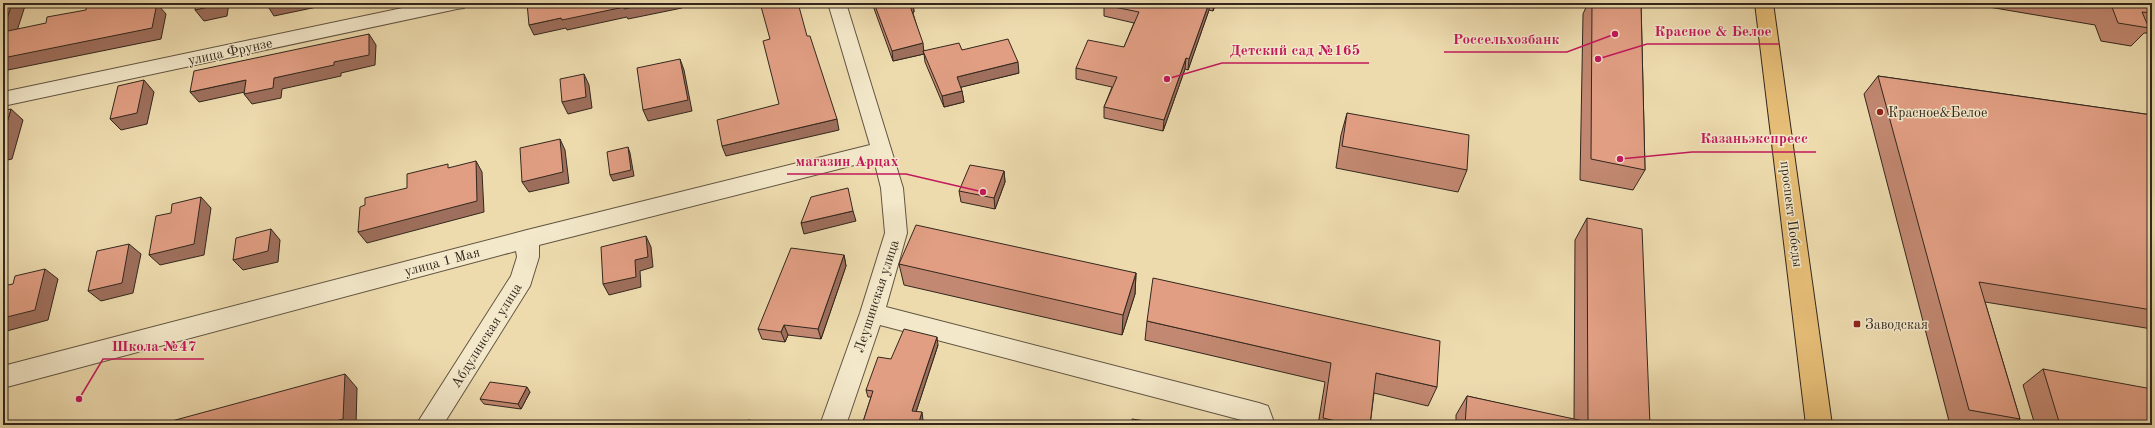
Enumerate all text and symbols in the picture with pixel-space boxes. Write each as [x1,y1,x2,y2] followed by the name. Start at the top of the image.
[1647,17,1780,44] callout: Красное & Белое
[1444,25,1567,52] callout: Россельхозбанк
[1654,25,1772,40] text: Красное & Белое
[1453,33,1559,48] text: Россельхозбанк
[187,36,274,68] street label: улица Фрунзе
[1222,36,1369,63] callout: Детский сад №165
[1230,44,1360,59] text: Детский сад №165
[1888,106,1987,120] place label: Красное&Белое
[1875,107,1885,117] marker: Красное&Белое
[1692,125,1816,152] callout: Казаньэкспресс
[1700,132,1808,147] text: Казаньэкспресс
[787,147,906,174] callout: магазин Арцах
[796,155,899,170] text: магазин Арцах
[1778,160,1804,268] street label: проспект Победы
[852,238,902,354] street label: Леушинская улица
[403,245,482,279] street label: улица 1 Мая
[449,281,525,390] street label: Абдулинская улица
[1865,318,1928,332] place label: Заводская
[1852,319,1862,329] marker: Заводская
[103,332,204,359] callout: Школа №47
[111,340,197,355] text: Школа №47

